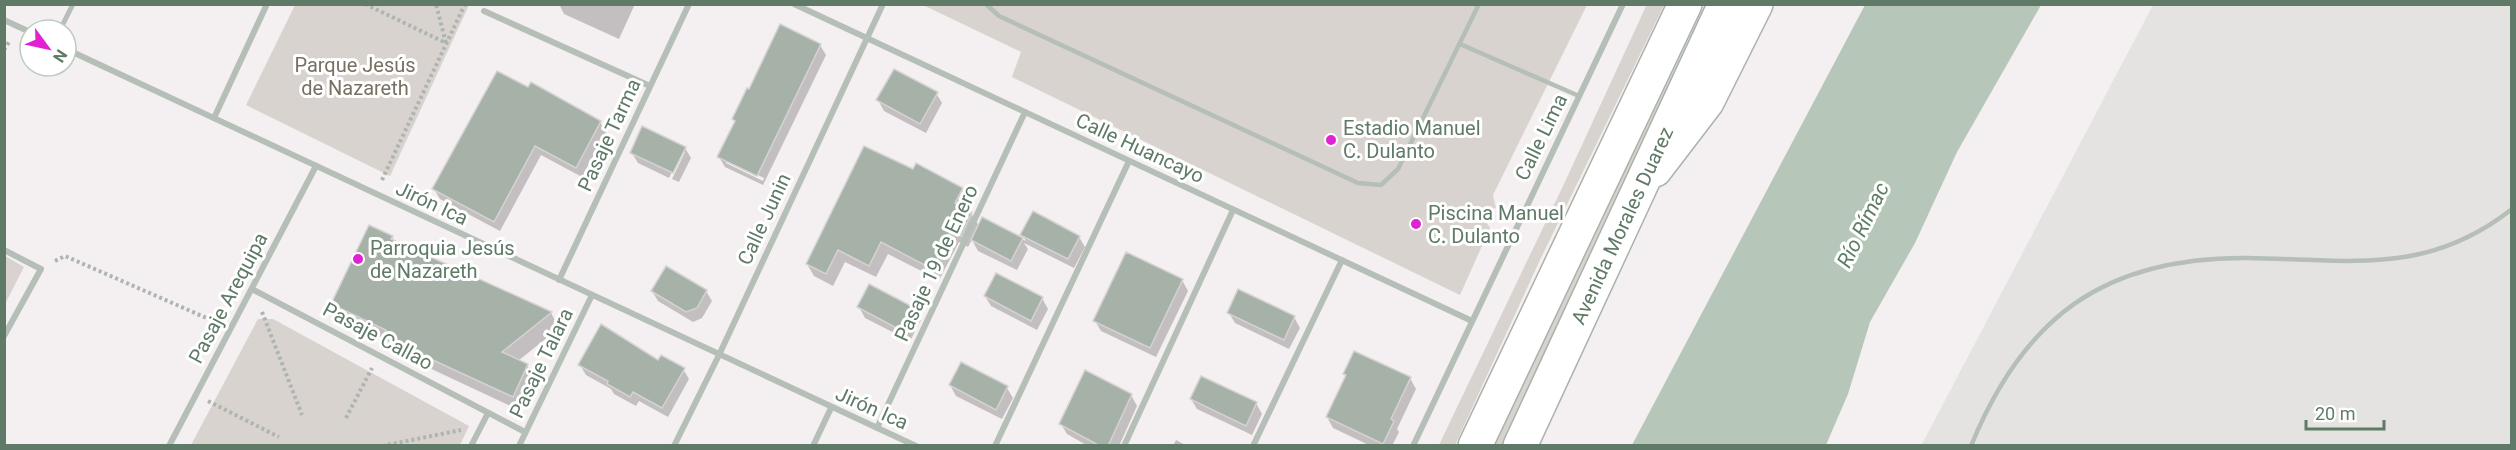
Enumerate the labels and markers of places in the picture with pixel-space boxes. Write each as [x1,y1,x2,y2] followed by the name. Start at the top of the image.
[1343,116,1481,163] place label: Estadio Manuel C. Dulanto
[1324,133,1338,147] marker: Estadio Manuel C. Dulanto
[1428,201,1564,248] place label: Piscina Manuel C. Dulanto
[1409,217,1423,231] marker: Piscina Manuel C. Dulanto
[370,236,515,283] place label: Parroquia Jesús de Nazareth
[351,252,365,266] marker: Parroquia Jesús de Nazareth

